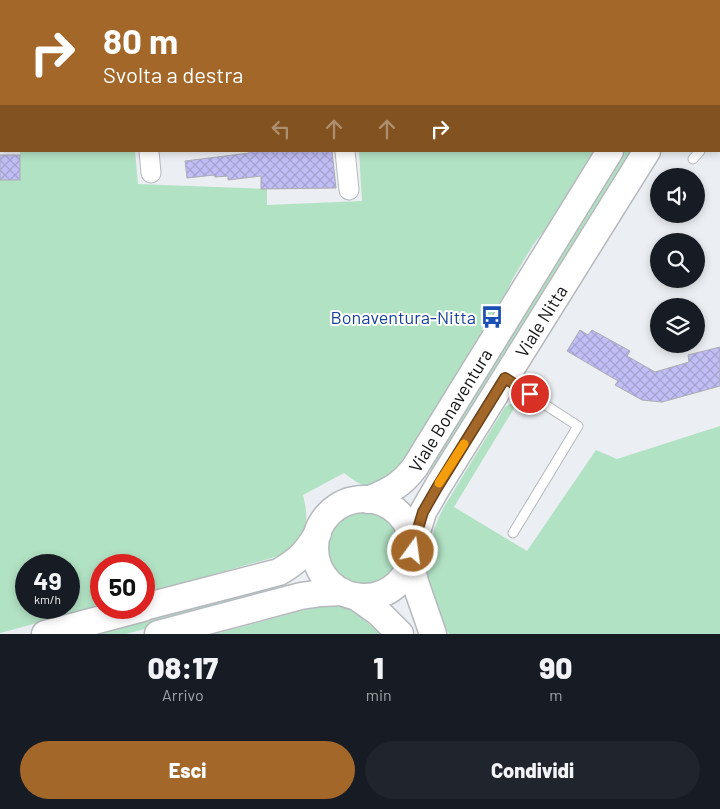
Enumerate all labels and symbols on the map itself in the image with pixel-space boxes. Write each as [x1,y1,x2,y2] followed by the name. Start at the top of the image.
[510,281,572,361] street label: Viale Nitta
[479,304,505,330] bus stop icon: Bonaventura-Nitta
[331,306,476,328] place label: Bonaventura-Nitta
[404,344,496,476] street label: Viale Bonaventura
[509,373,551,415] pin
[386,524,438,576] position arrow
[90,554,155,619] speed limit sign: 50

